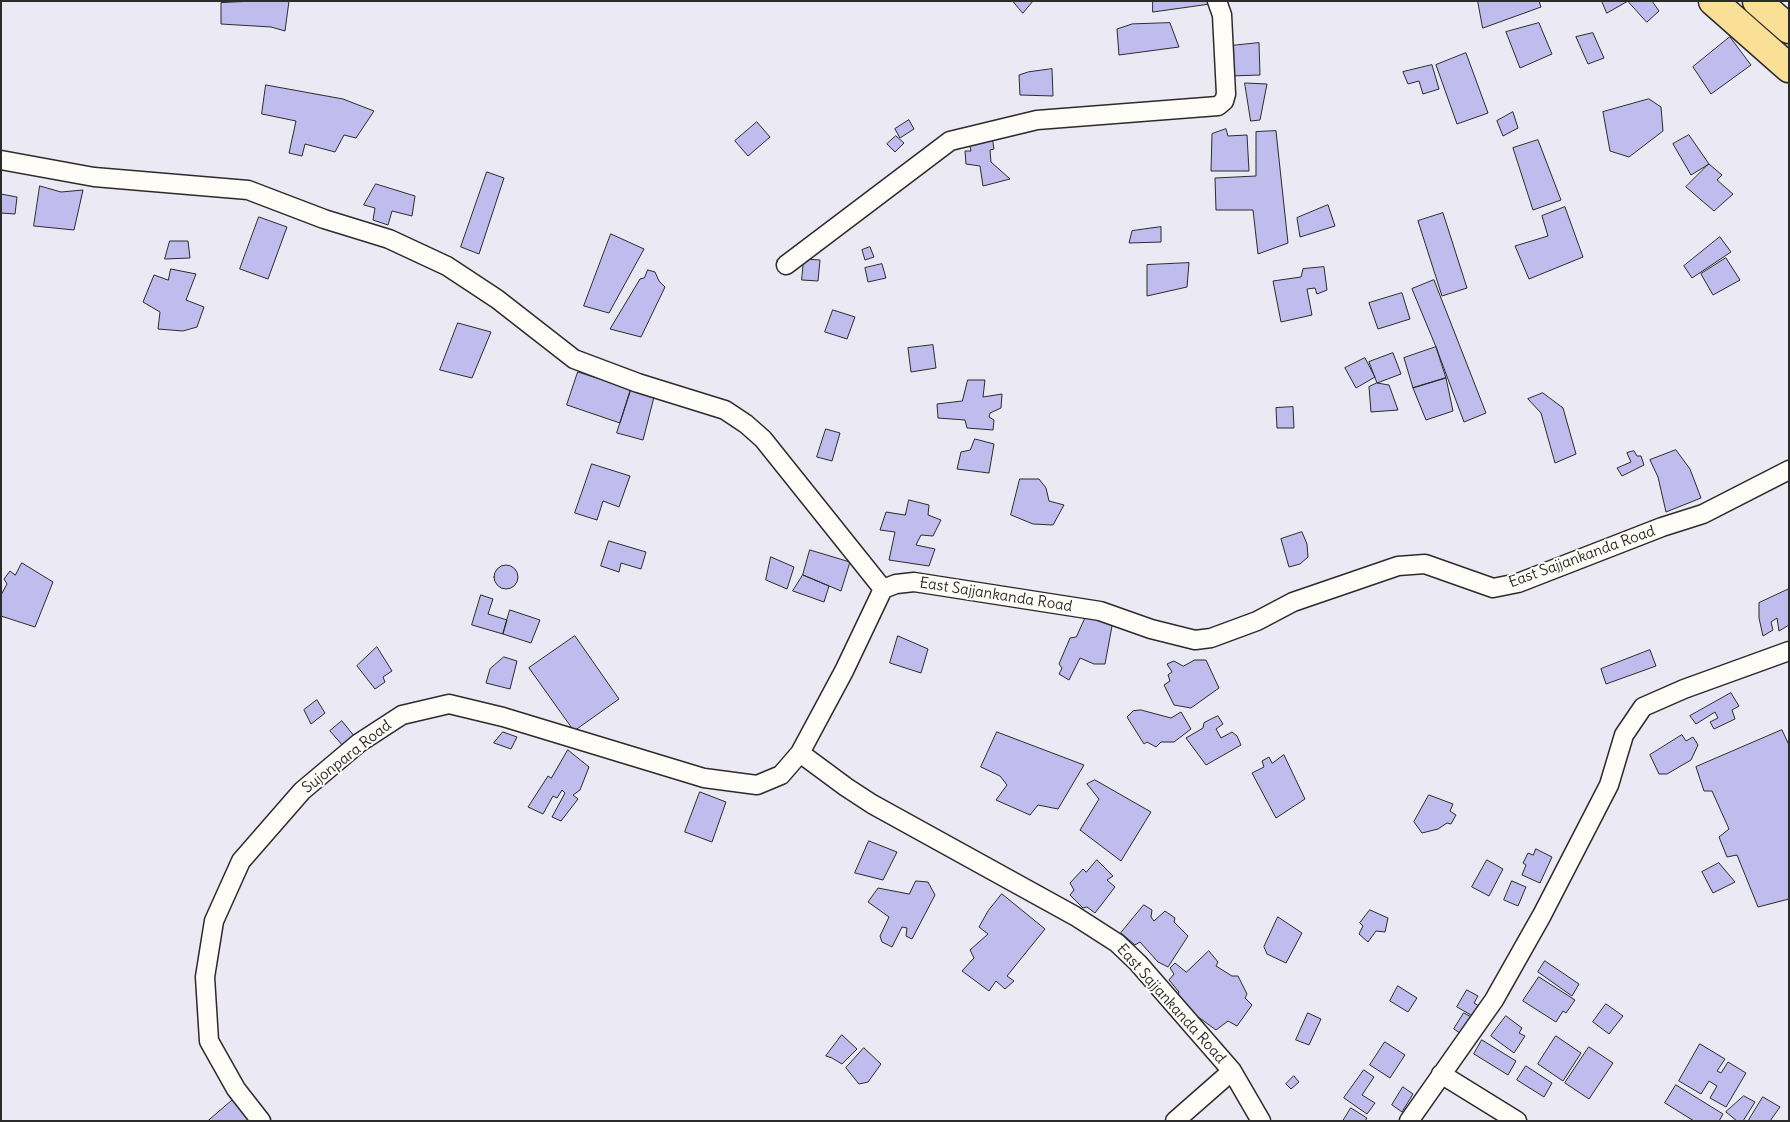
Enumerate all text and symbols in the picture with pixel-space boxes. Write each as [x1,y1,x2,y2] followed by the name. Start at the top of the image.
[1506,522,1658,592] street label: East Sajjankanda Road
[918,574,1074,616] street label: East Sajjankanda Road
[299,717,395,797] street label: Sujonpara Road
[1113,941,1229,1067] street label: East Sajjankanda Road

